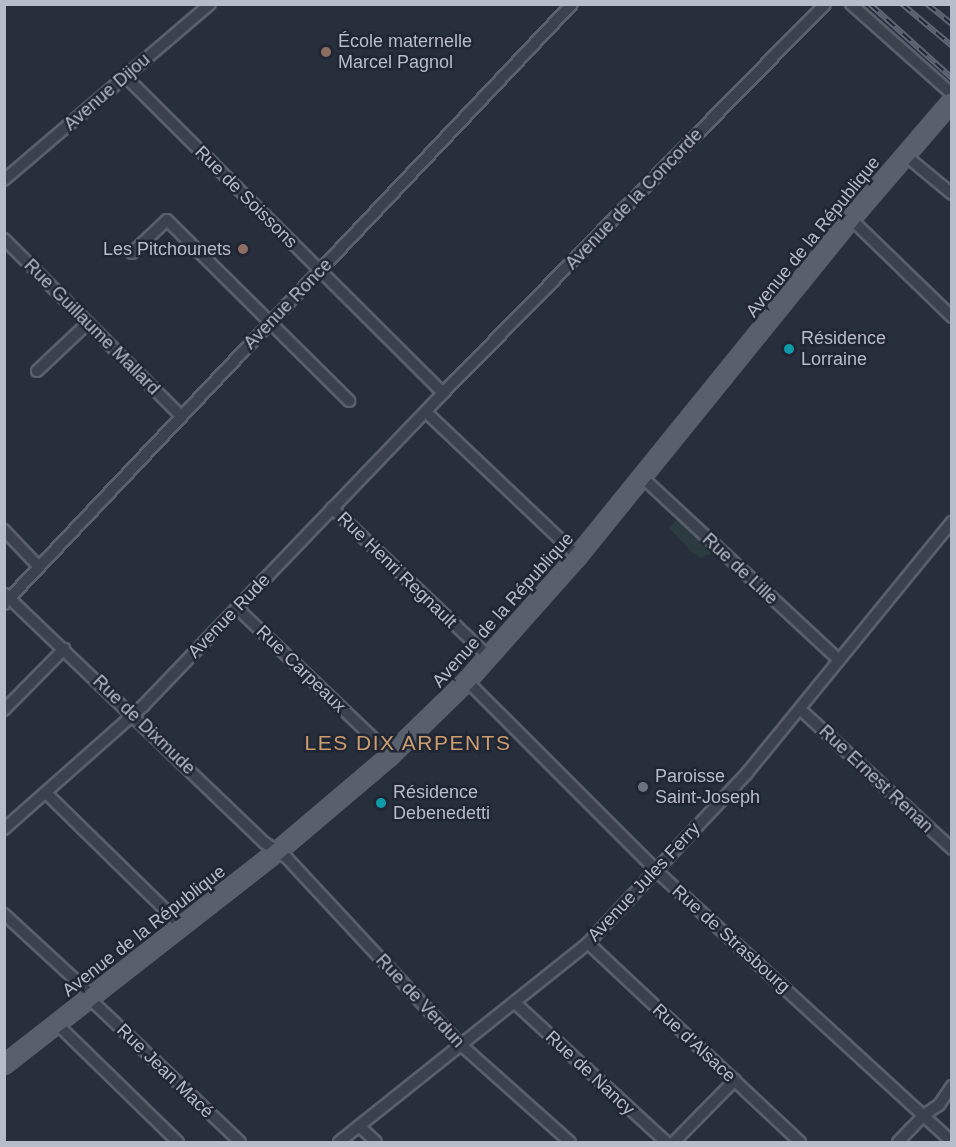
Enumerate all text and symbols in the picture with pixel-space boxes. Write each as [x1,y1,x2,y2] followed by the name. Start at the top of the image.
[338,31,472,74] place label: École maternelle Marcel Pagnol
[319,45,333,59] marker: École maternelle Marcel Pagnol
[60,49,154,135] street label: Avenue Dijou
[561,124,707,274] street label: Avenue de la Concorde
[190,141,302,253] street label: Rue de Soissons
[741,152,885,322] street label: Avenue de la République
[103,238,231,260] place label: Les Pitchounets
[236,242,250,256] marker: Les Pitchounets
[239,254,337,354] street label: Avenue Ronce
[20,255,164,399] street label: Rue Guillaume Mallard
[801,328,886,370] place label: Résidence Lorraine
[782,342,796,356] marker: Résidence Lorraine
[333,507,461,633] street label: Rue Henri Regnault
[428,528,578,692] street label: Avenue de la République
[698,529,782,609] street label: Rue de Lille
[183,569,275,663] street label: Avenue Rude
[252,621,350,717] street label: Rue Carpeaux
[88,671,200,779] street label: Rue de Dixmude
[814,721,938,837] street label: Rue Ernest Renan
[304,730,512,756] district label: LES DIX ARPENTS
[655,766,760,808] place label: Paroisse Saint-Joseph
[636,780,650,794] marker: Paroisse Saint-Joseph
[393,782,490,824] place label: Résidence Debenedetti
[374,796,388,810] marker: Résidence Debenedetti
[583,818,705,946] street label: Avenue Jules Ferry
[58,861,230,1001] street label: Avenue de la République
[668,880,794,998] street label: Rue de Strasbourg
[371,950,469,1052] street label: Rue de Verdun
[648,999,740,1087] street label: Rue d'Alsace
[112,1019,218,1123] street label: Rue Jean Macé
[541,1026,639,1120] street label: Rue de Nancy

